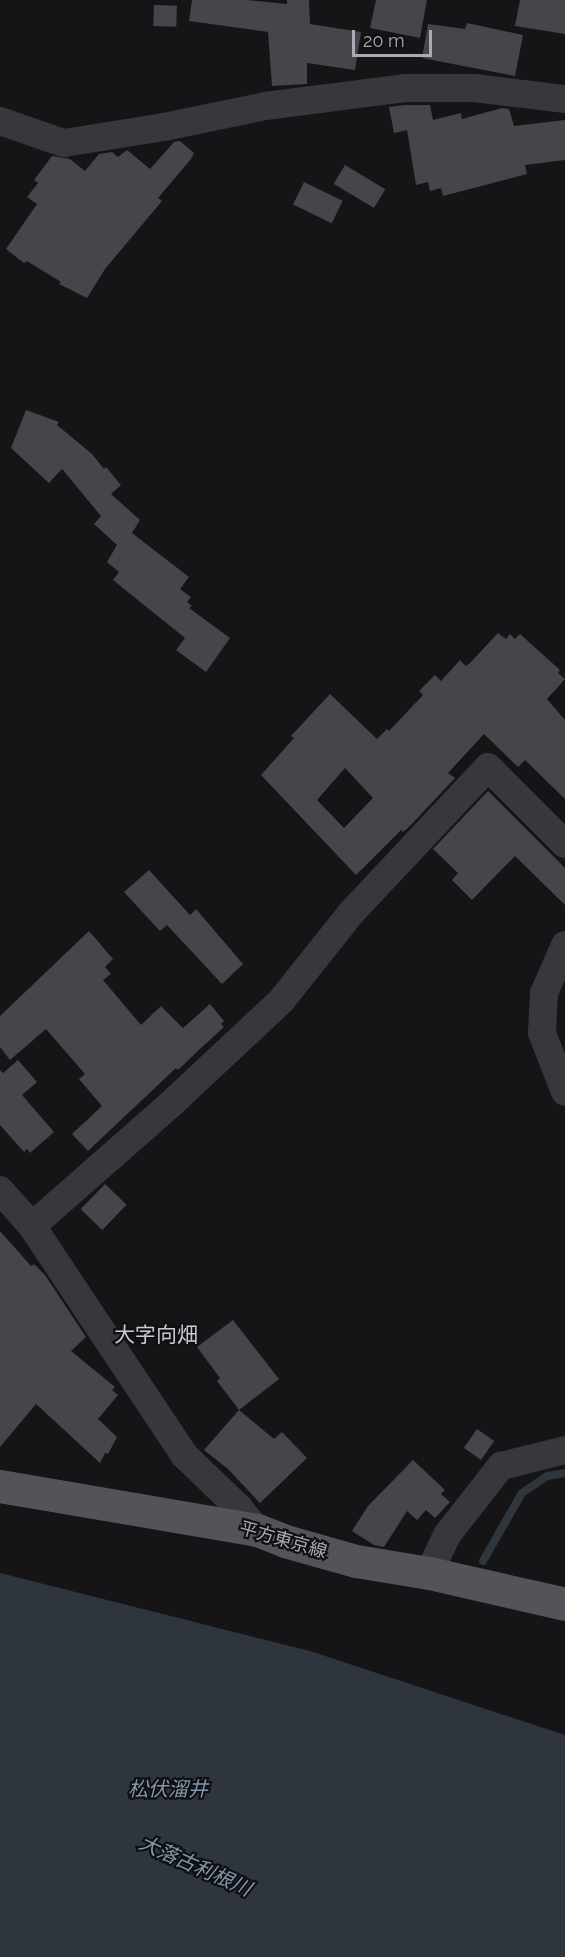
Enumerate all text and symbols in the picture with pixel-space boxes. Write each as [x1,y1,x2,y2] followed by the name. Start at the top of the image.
[355,18,434,56] scale bar
[363,30,405,51] text: 20 m
[114,1322,198,1348] district label: 大字向畑
[237,1517,329,1563] street label: 平方東京線
[128,1777,208,1801] water label: 松伏溜井
[135,1831,255,1901] water label: 大落古利根川

